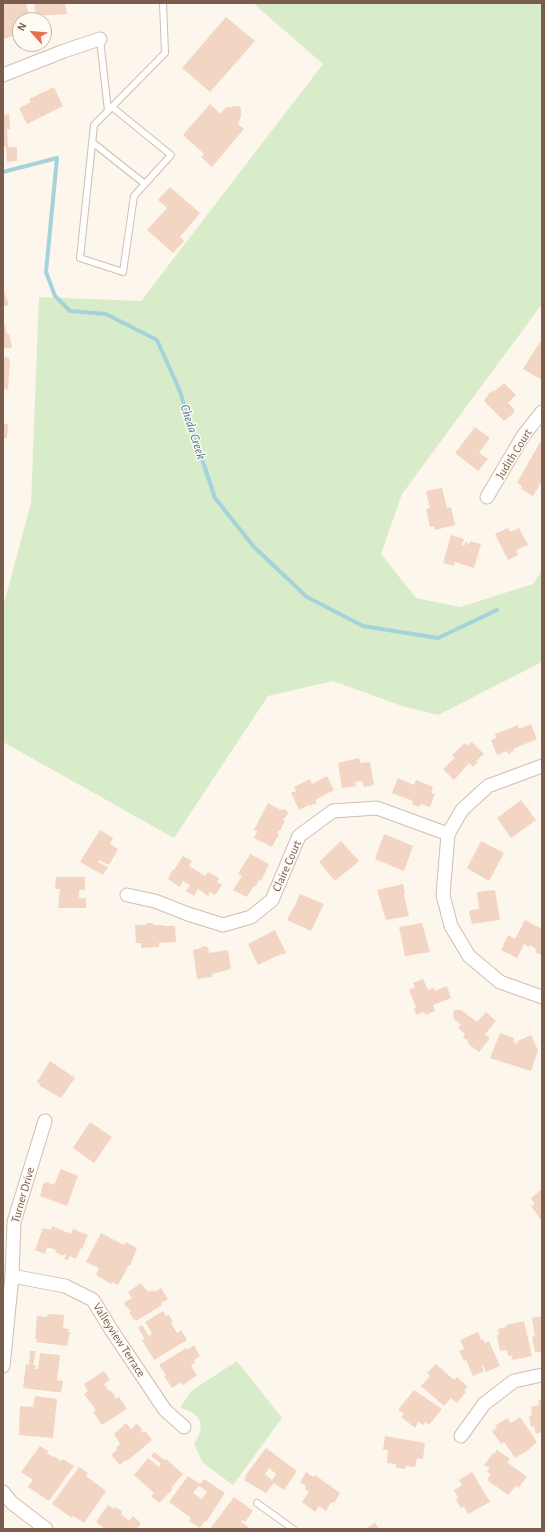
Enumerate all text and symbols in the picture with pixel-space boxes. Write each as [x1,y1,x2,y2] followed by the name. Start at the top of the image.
[12,12,52,52] north arrow
[15,21,28,33] text: N
[177,402,209,462] water label: Cheda Creek
[493,426,535,482] street label: Judith Court
[269,838,305,894] street label: Claire Court
[8,1165,38,1225] street label: Turner Drive
[90,1300,148,1380] street label: Valleyview Terrace

